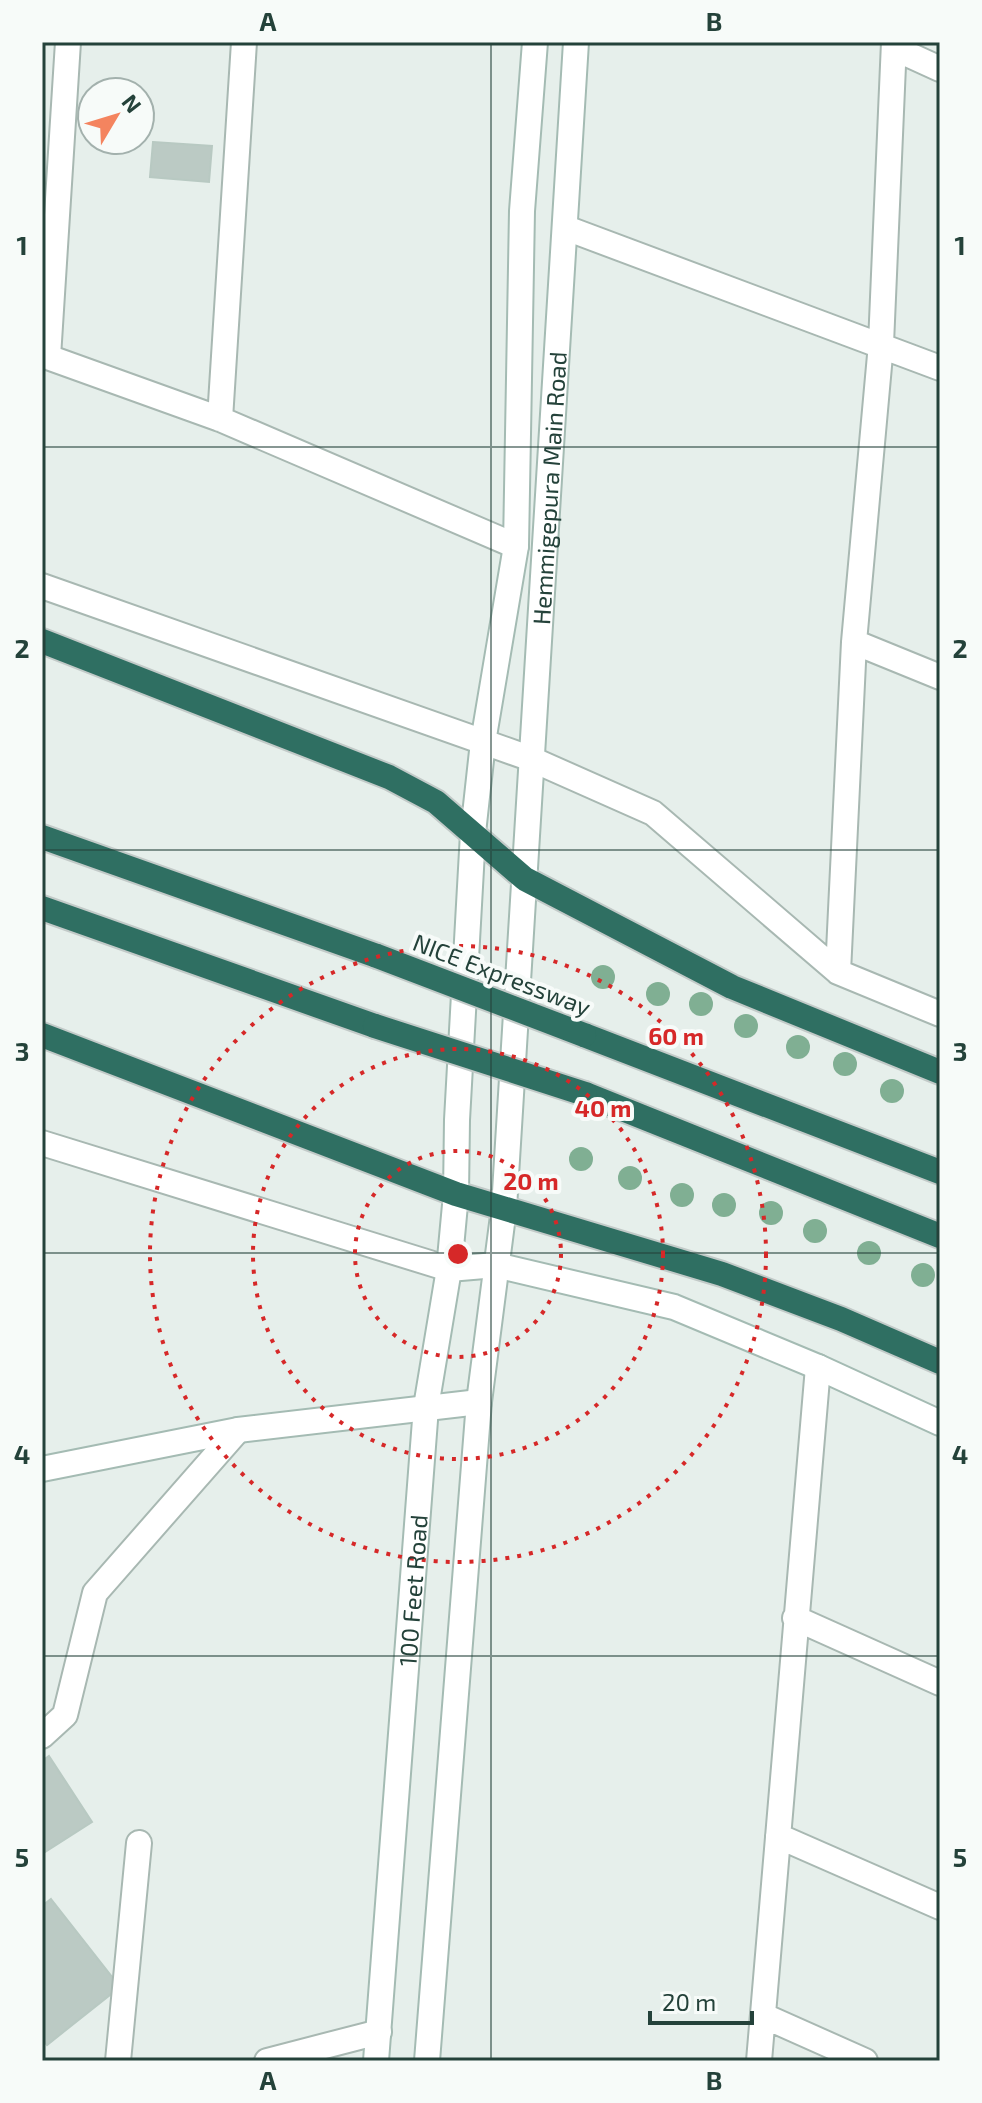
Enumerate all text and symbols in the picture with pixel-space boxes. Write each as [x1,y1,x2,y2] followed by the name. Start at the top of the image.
[260,5,277,36] text: A
[706,5,722,36] text: B
[76,76,156,156] north arrow
[117,89,148,117] text: N
[16,229,28,260] text: 1
[954,229,966,260] text: 1
[526,351,571,626] street label: Hemmigepura Main Road
[14,632,30,663] text: 2
[952,632,968,663] text: 2
[409,927,595,1021] street label: NICE Expressway
[648,1021,704,1050] text: 60 m
[15,1035,29,1066] text: 3
[953,1035,967,1066] text: 3
[575,1093,631,1122] text: 40 m
[503,1166,559,1195] text: 20 m
[444,1240,472,1268] centre of rings
[14,1438,30,1469] text: 4
[952,1438,968,1469] text: 4
[392,1513,432,1667] street label: 100 Feet Road
[15,1841,29,1872] text: 5
[953,1841,967,1872] text: 5
[650,1975,752,2025] scale bar
[662,1987,716,2016] text: 20 m
[260,2064,277,2095] text: A
[706,2064,722,2095] text: B

